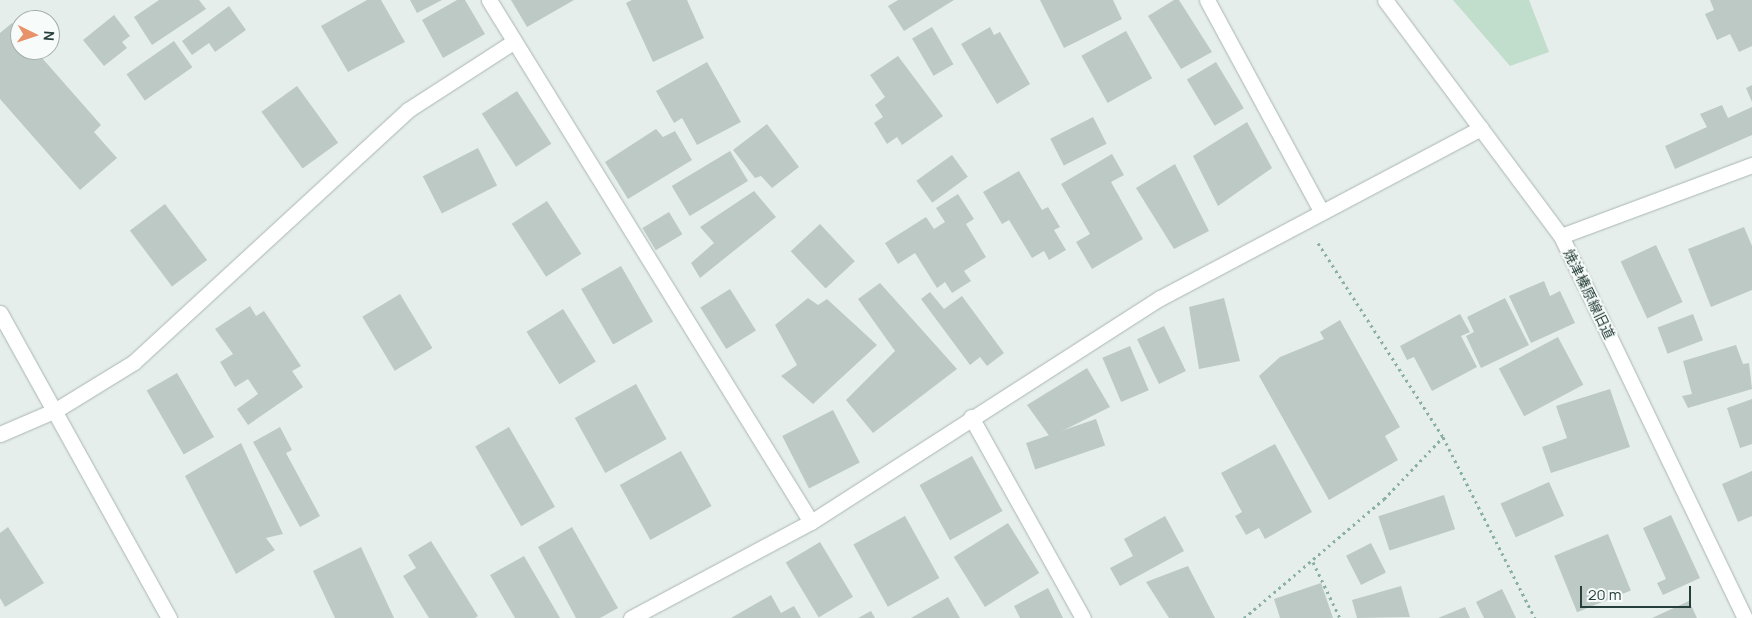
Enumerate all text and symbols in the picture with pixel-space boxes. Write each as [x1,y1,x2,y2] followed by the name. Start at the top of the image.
[10,10,60,60] north arrow
[40,30,59,42] text: N
[1560,246,1618,342] street label: 焼津榛原線旧道
[1582,576,1693,608] scale bar
[1588,584,1621,605] text: 20 m

